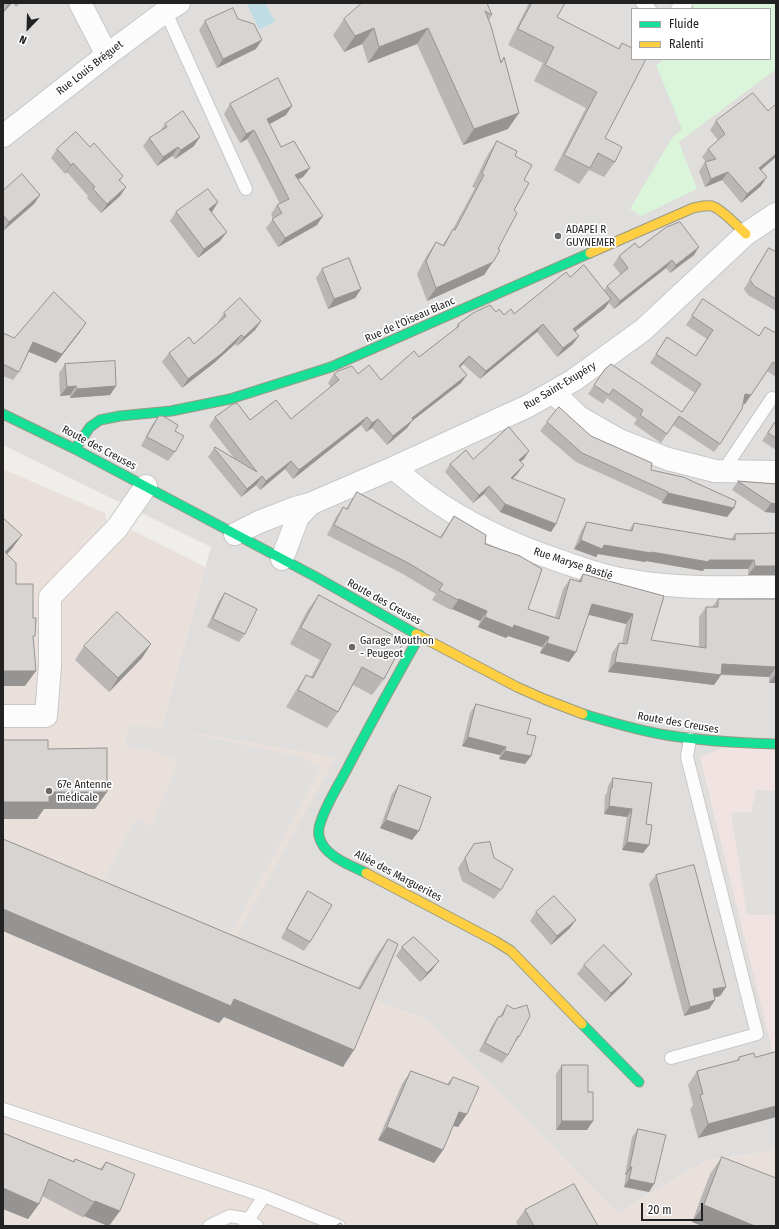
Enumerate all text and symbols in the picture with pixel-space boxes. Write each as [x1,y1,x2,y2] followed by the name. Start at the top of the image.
[8,8,48,48] north arrow
[631,8,771,60] legend
[669,17,699,31] text: Fluide
[18,32,29,47] text: N
[669,37,704,51] text: Ralenti
[54,38,126,98] street label: Rue Louis Bréguet
[566,223,615,249] place label: ADAPEI R GUYNEMER
[553,231,563,241] marker: ADAPEI R GUYNEMER
[363,294,457,346] street label: Rue de l'Oiseau Blanc
[521,359,599,413] street label: Rue Saint-Exupéry
[60,423,138,473] street label: Route des Creuses
[532,545,614,583] street label: Rue Maryse Bastié
[345,576,423,628] street label: Route des Creuses
[360,634,434,660] place label: Garage Mouthon - Peugeot
[347,642,357,652] marker: Garage Mouthon - Peugeot
[636,709,720,737] street label: Route des Creuses
[57,778,112,804] place label: 67e Antenne médicale
[44,786,54,796] marker: 67e Antenne médicale
[352,847,444,905] street label: Allée des Marguerites
[643,1195,705,1221] scale bar
[648,1203,672,1217] text: 20 m

